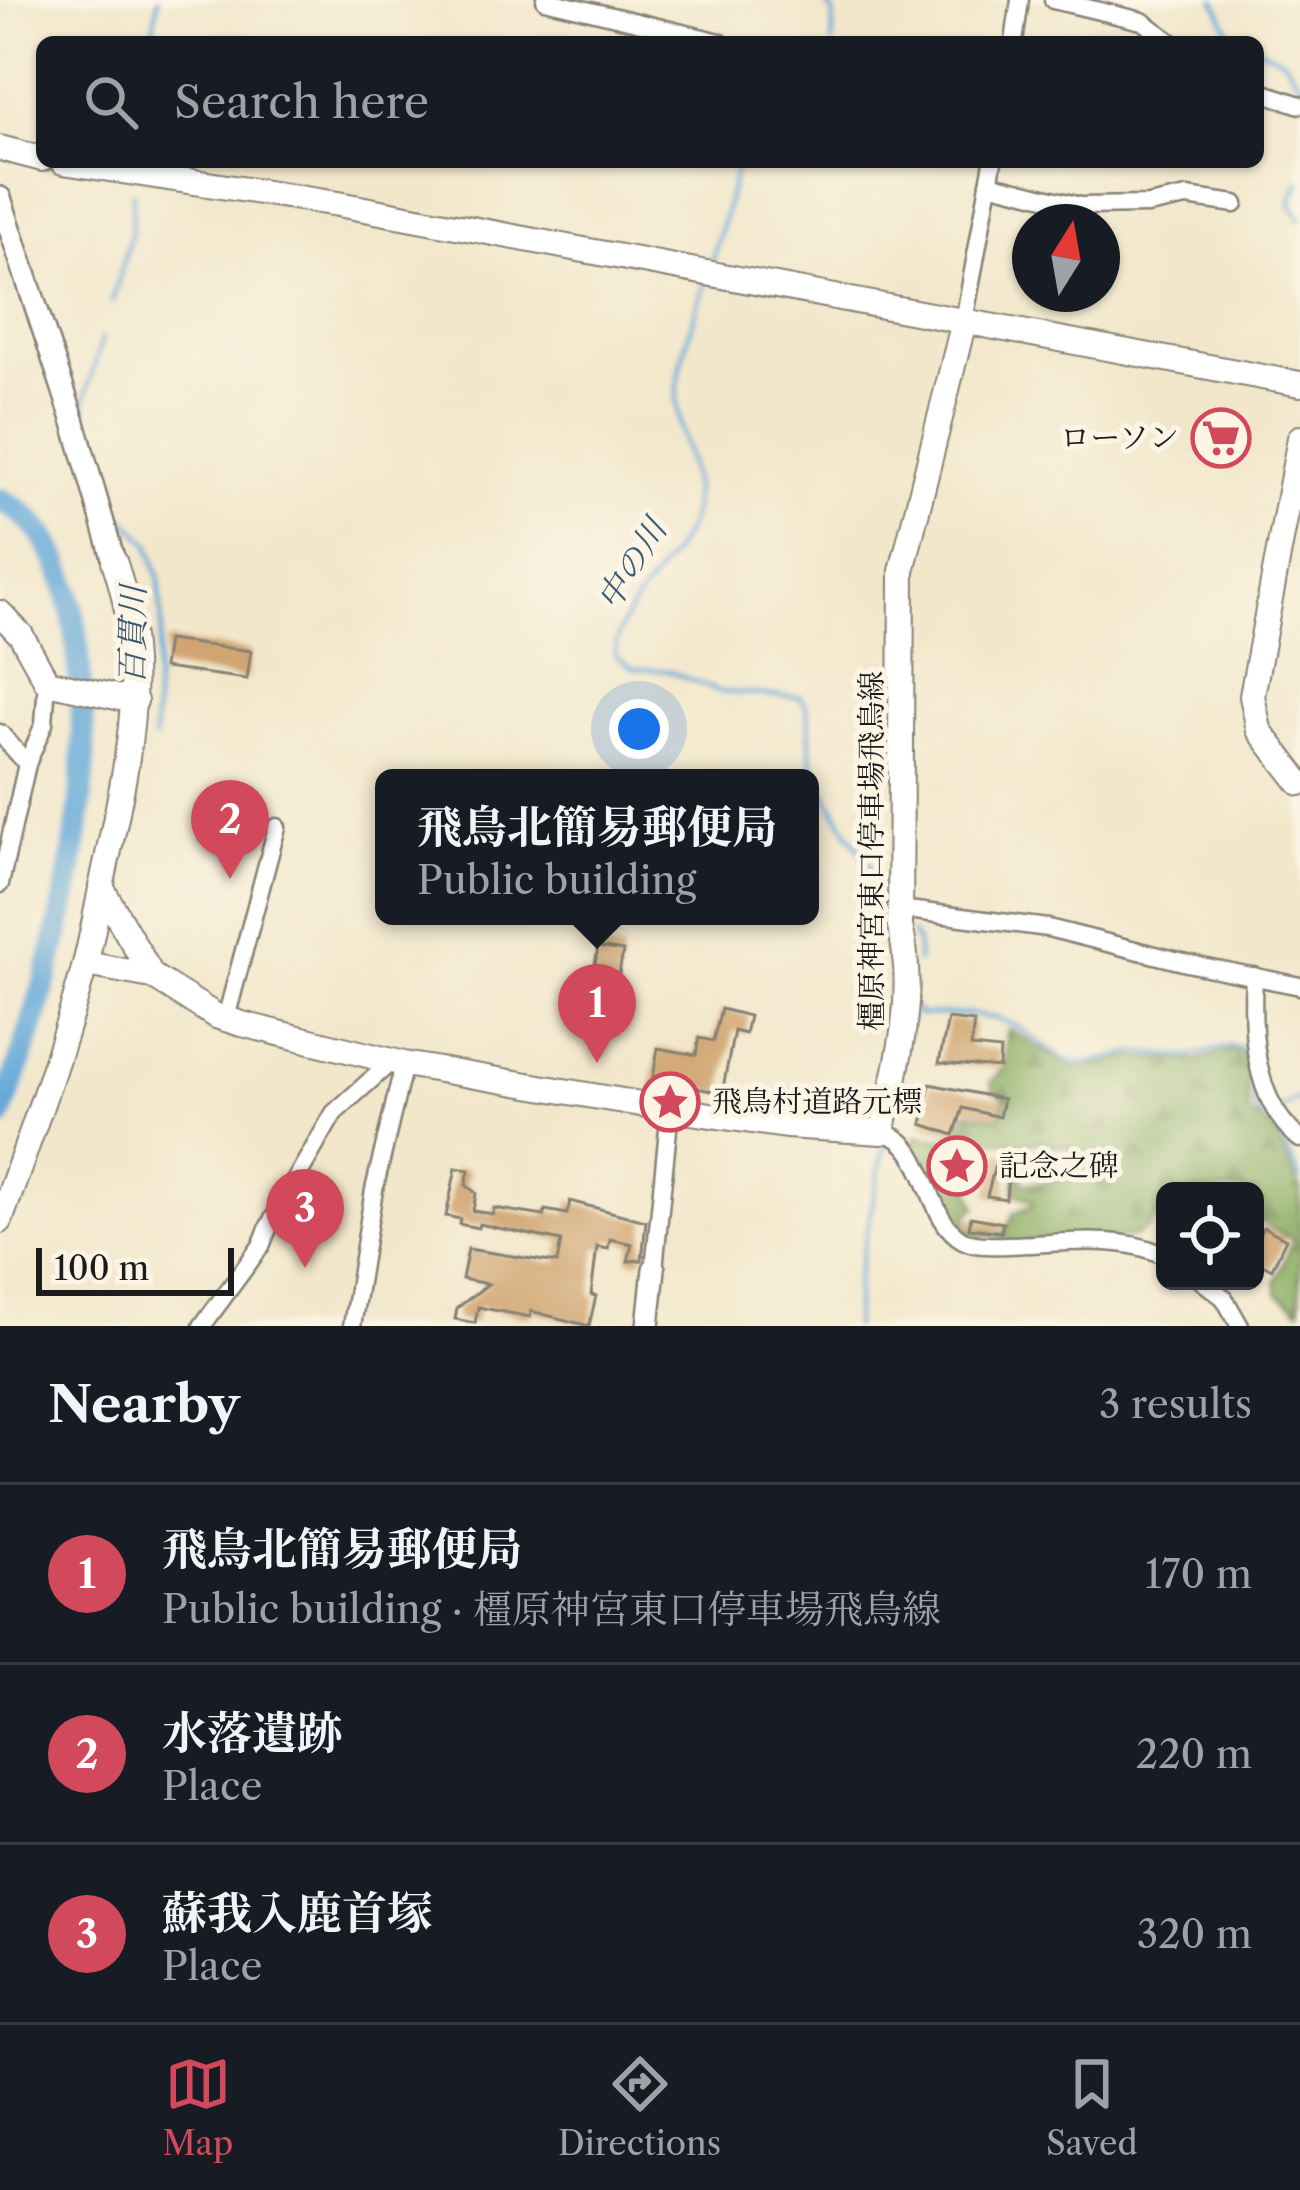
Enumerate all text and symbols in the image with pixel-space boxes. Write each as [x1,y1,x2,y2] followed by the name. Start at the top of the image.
[36,36,1264,168] search box
[78,69,144,135] icon: search
[174,74,429,130] text: Search here
[1012,204,1120,312] north arrow
[1190,407,1252,469] supermarket icon: ローソン
[1060,419,1179,456] place label: ローソン
[588,509,677,617] water label: 中の川
[111,582,154,685] water label: 百貫川
[853,671,890,1031] street label: 橿原神宮東口停車場飛鳥線
[609,699,669,759] your location
[375,769,819,925] popup
[191,780,269,879] pin: 2
[417,799,777,855] text: 飛鳥北簡易郵便局
[417,856,696,904] text: Public building
[558,964,636,1063] pin: 1
[639,1071,701,1133] place icon: 飛鳥村道路元標
[712,1083,922,1120] place label: 飛鳥村道路元標
[926,1135,988,1197] place icon: 記念之碑
[999,1147,1119,1184] place label: 記念之碑
[266,1169,344,1268] pin: 3
[1156,1182,1264,1290] map controls
[1156,1182,1264,1290] button: locate
[36,1242,234,1295] scale bar
[54,1248,149,1289] text: 100 m
[48,1373,240,1435] text: Nearby
[1099,1380,1252,1428] text: 3 results
[162,1521,522,1577] text: 飛鳥北簡易郵便局
[78,1550,96,1598] text: 1
[1145,1550,1252,1598] text: 170 m
[162,1585,941,1633] text: Public building · 橿原神宮東口停車場飛鳥線
[162,1705,342,1761] text: 水落遺跡
[75,1730,99,1778] text: 2
[1136,1730,1252,1778] text: 220 m
[162,1762,262,1810] text: Place
[162,1885,432,1941] text: 蘇我入鹿首塚
[76,1910,98,1958] text: 3
[1137,1910,1252,1958] text: 320 m
[162,1942,262,1990] text: Place
[162,2051,233,2164] tab: Map
[558,2051,721,2164] tab: Directions
[1046,2051,1138,2164] tab: Saved

